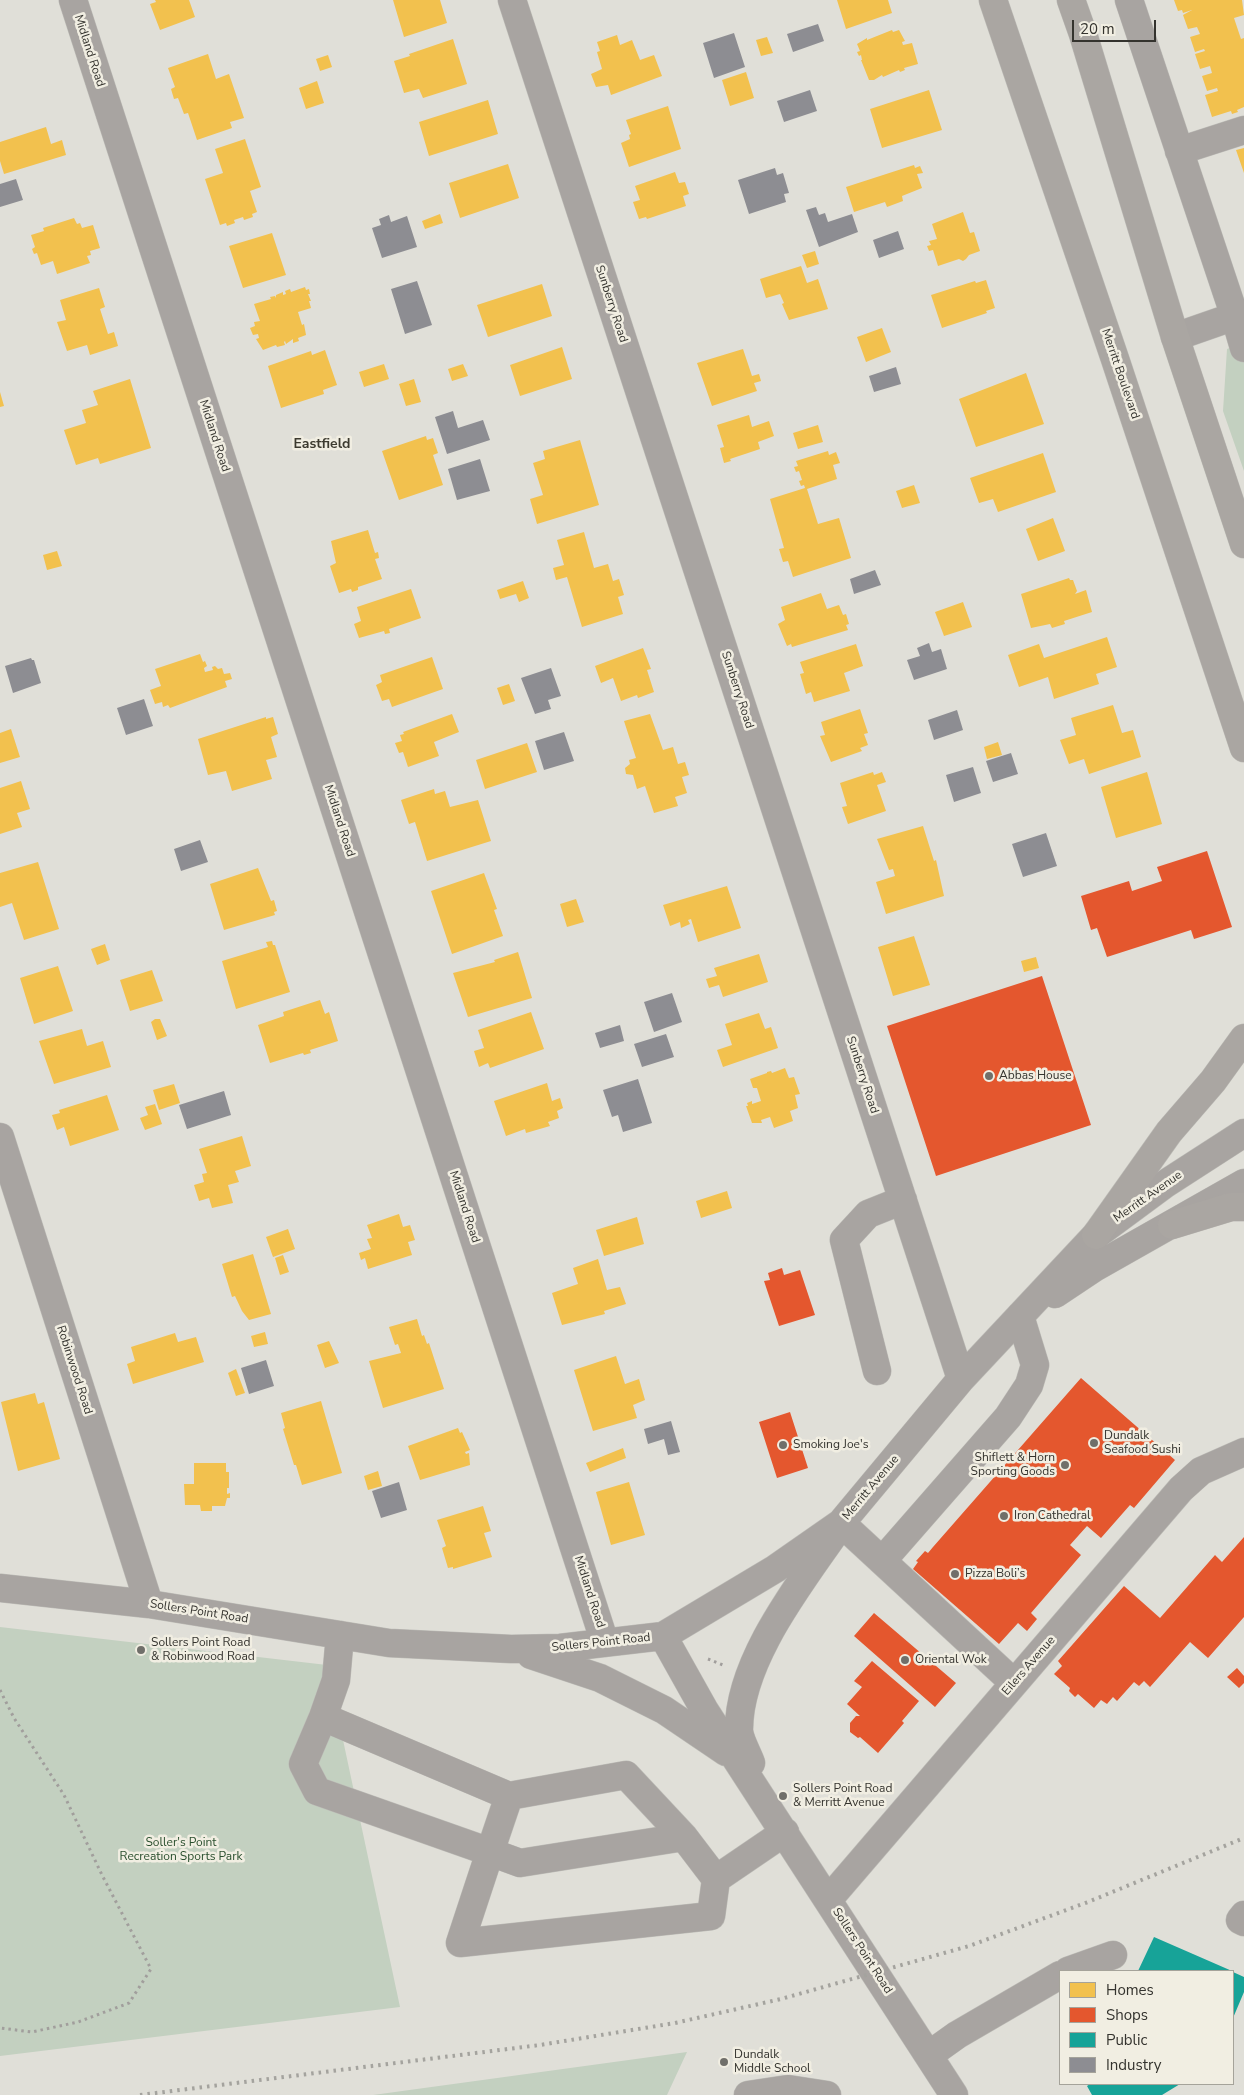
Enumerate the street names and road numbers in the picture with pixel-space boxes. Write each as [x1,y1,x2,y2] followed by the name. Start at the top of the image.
[71,13,107,89] street label: Midland Road
[592,264,630,344] street label: Sunberry Road
[1098,327,1142,421] street label: Merritt Boulevard
[196,398,232,474] street label: Midland Road
[718,650,756,730] street label: Sunberry Road
[321,783,357,859] street label: Midland Road
[843,1035,881,1115] street label: Sunberry Road
[1111,1168,1185,1226] street label: Merritt Avenue
[446,1169,482,1245] street label: Midland Road
[53,1324,95,1416] street label: Robinwood Road
[840,1453,902,1523] street label: Merritt Avenue
[571,1554,607,1630] street label: Midland Road
[149,1597,249,1627] street label: Sollers Point Road
[551,1631,651,1655] street label: Sollers Point Road
[999,1634,1059,1698] street label: Eilers Avenue
[829,1905,895,1997] street label: Sollers Point Road

